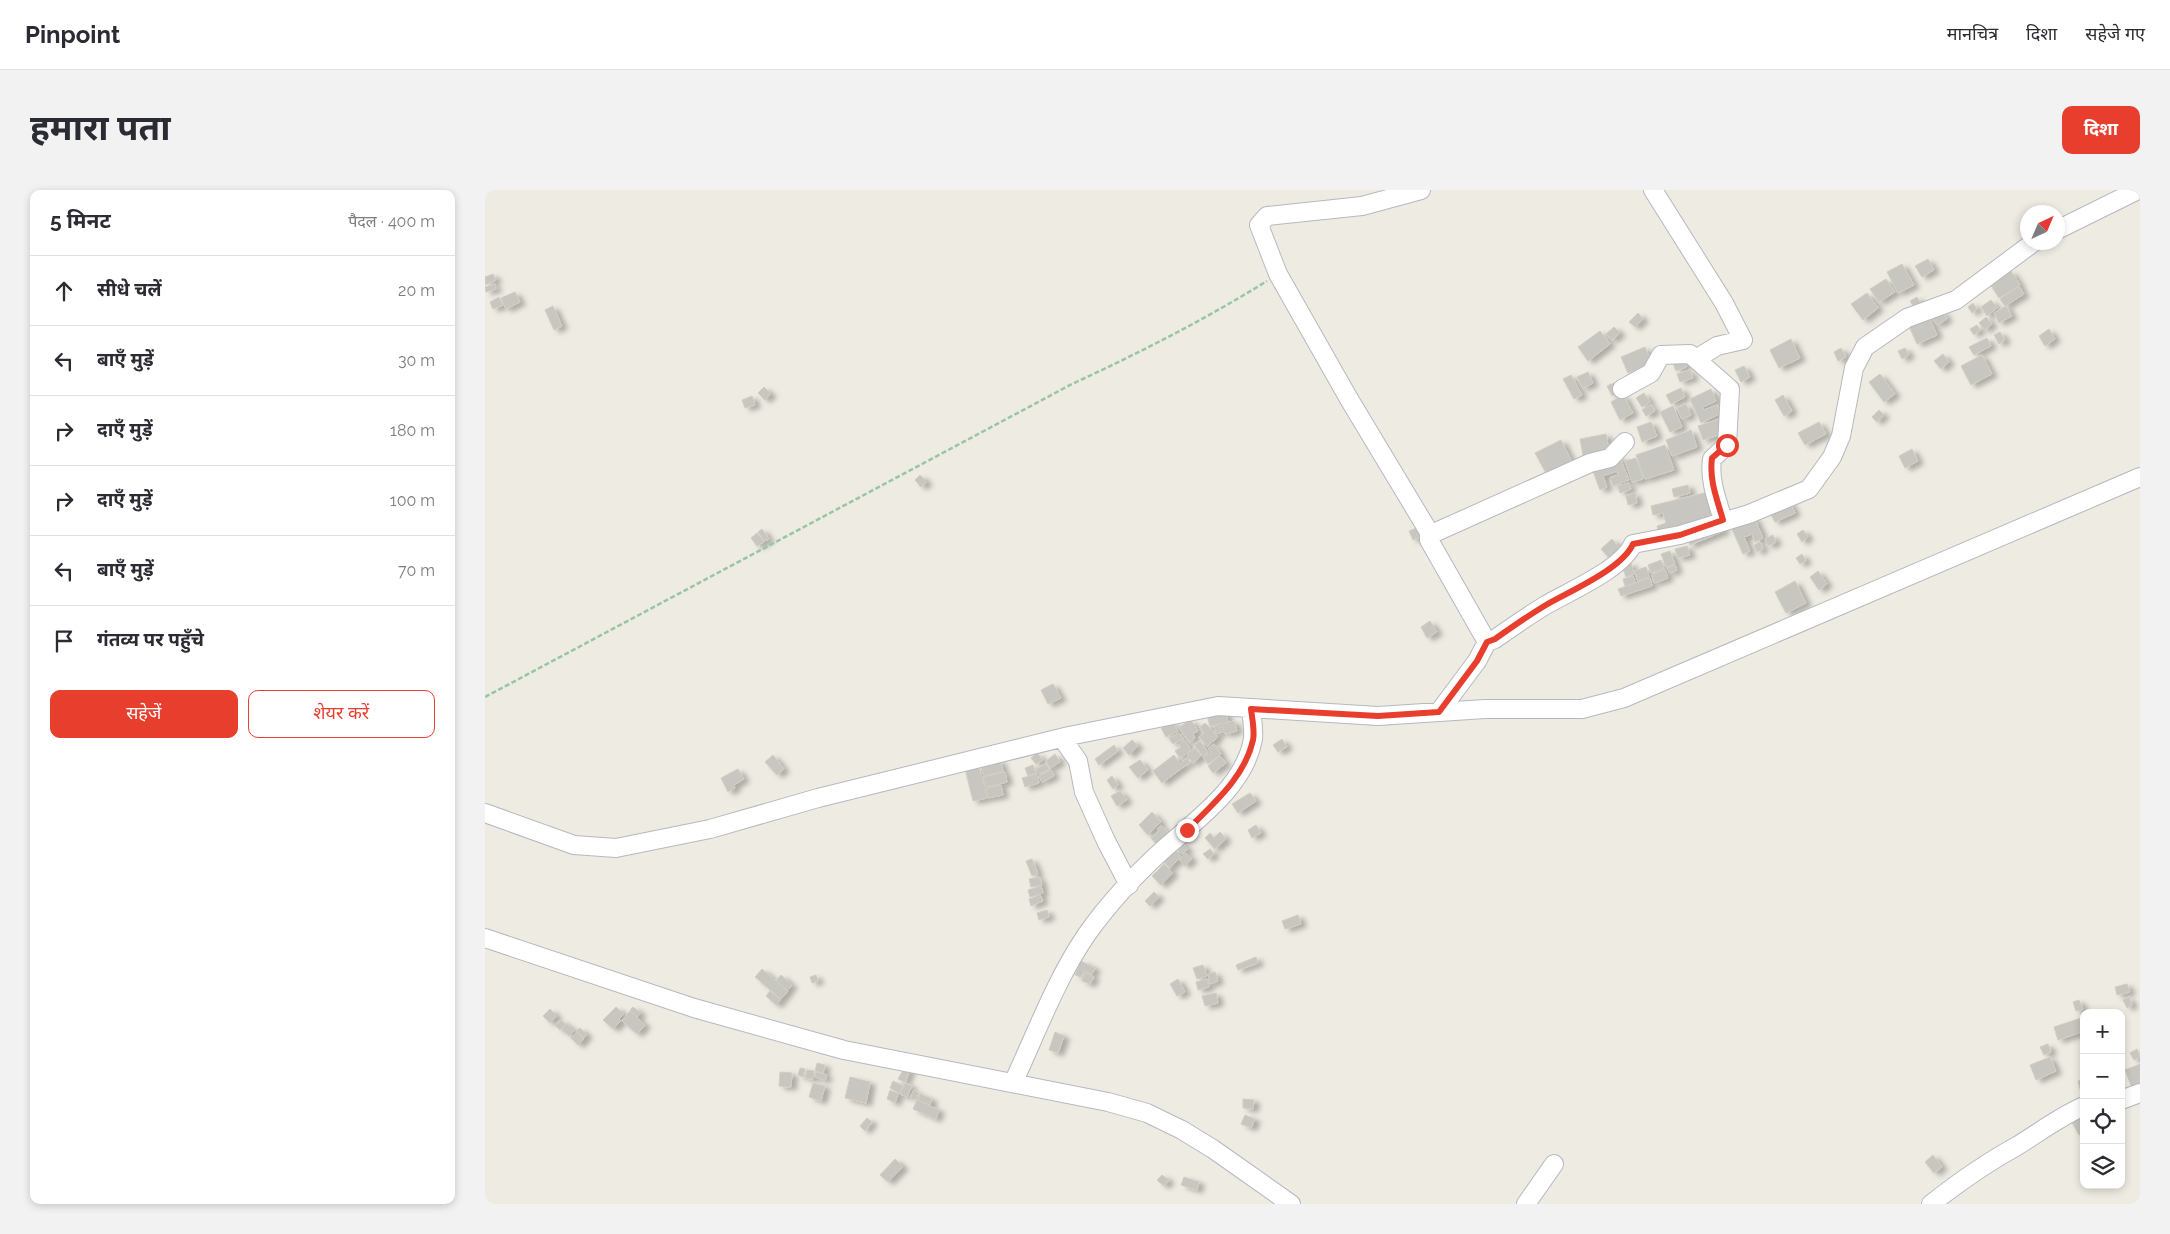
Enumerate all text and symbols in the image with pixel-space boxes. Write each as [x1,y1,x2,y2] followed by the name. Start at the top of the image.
[25,20,120,49] text: Pinpoint
[1947,23,1998,44] text: मानचित्र
[2026,23,2057,44] text: दिशा
[2085,23,2145,44] text: सहेजे गए
[2062,106,2140,154] button: दिशा
[30,107,171,148] text: हमारा पता
[2020,205,2065,250] north arrow
[50,208,111,233] text: 5 मिनट
[348,212,435,231] text: पैदल · 400 m
[50,277,78,305] icon: ahead
[97,278,161,300] text: सीधे चलें
[398,281,435,300] text: 20 m
[50,347,78,375] icon: left
[97,348,154,370] text: बाएँ मुड़ें
[398,351,435,370] text: 30 m
[50,417,78,445] icon: right
[97,418,153,440] text: दाएँ मुड़ें
[390,421,435,440] text: 180 m
[1716,434,1739,457] route start
[50,487,78,515] icon: right
[97,488,153,510] text: दाएँ मुड़ें
[390,491,435,510] text: 100 m
[50,557,78,585] icon: left
[97,558,154,580] text: बाएँ मुड़ें
[398,561,435,580] text: 70 m
[50,627,78,655] icon: arrive
[97,628,204,650] text: गंतव्य पर पहुँचे
[50,690,238,738] button: सहेजें
[248,690,435,738] button: शेयर करें
[1176,819,1199,842] route end
[2080,1009,2125,1189] map controls
[2080,1009,2125,1054] button: +
[2080,1054,2125,1099] button: −
[2080,1099,2125,1144] button: locate
[2080,1144,2125,1189] button: layers

